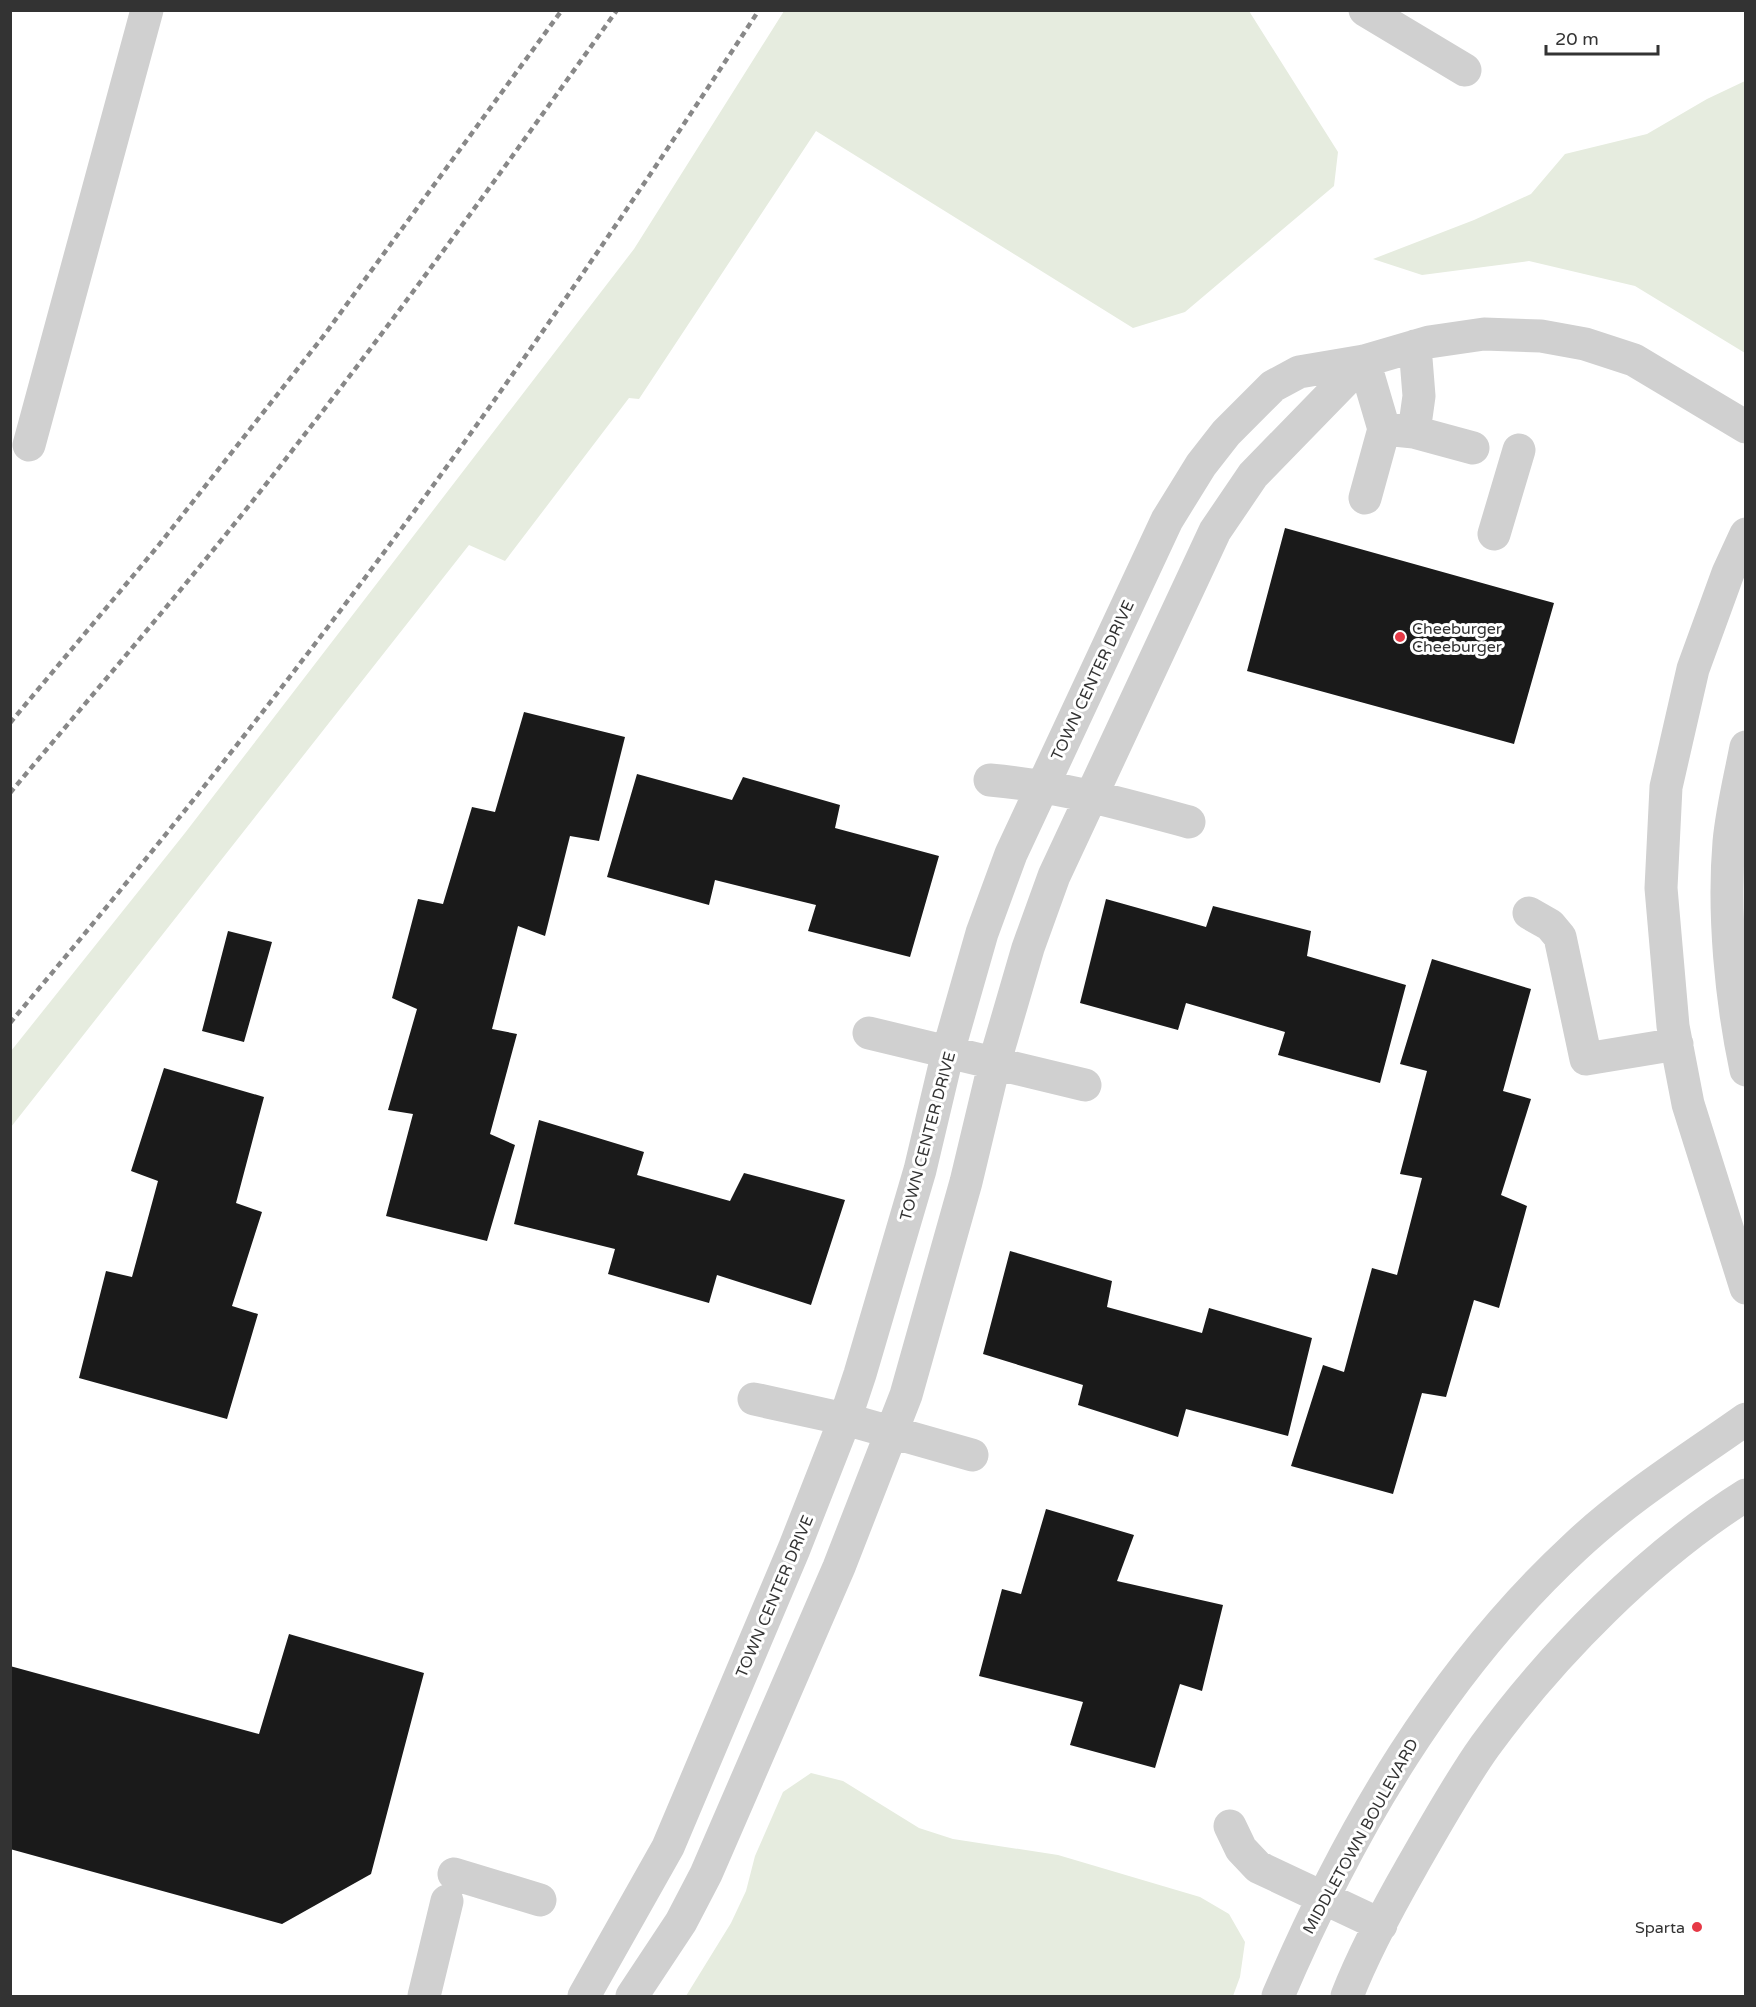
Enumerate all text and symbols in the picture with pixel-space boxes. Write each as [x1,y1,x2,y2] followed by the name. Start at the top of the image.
[1546,18,1658,56] scale bar
[1555,28,1599,50] text: 20 m
[1047,597,1139,764] street label: TOWN CENTER DRIVE
[1412,619,1503,657] place label: Cheeburger Cheeburger
[1393,630,1407,644] marker: Cheeburger Cheeburger
[896,1049,960,1223] street label: TOWN CENTER DRIVE
[732,1512,818,1681] street label: TOWN CENTER DRIVE
[1299,1735,1423,1938] street label: MIDDLETOWN BOULEVARD
[1635,1918,1685,1938] place label: Sparta
[1690,1920,1704,1934] marker: Sparta

